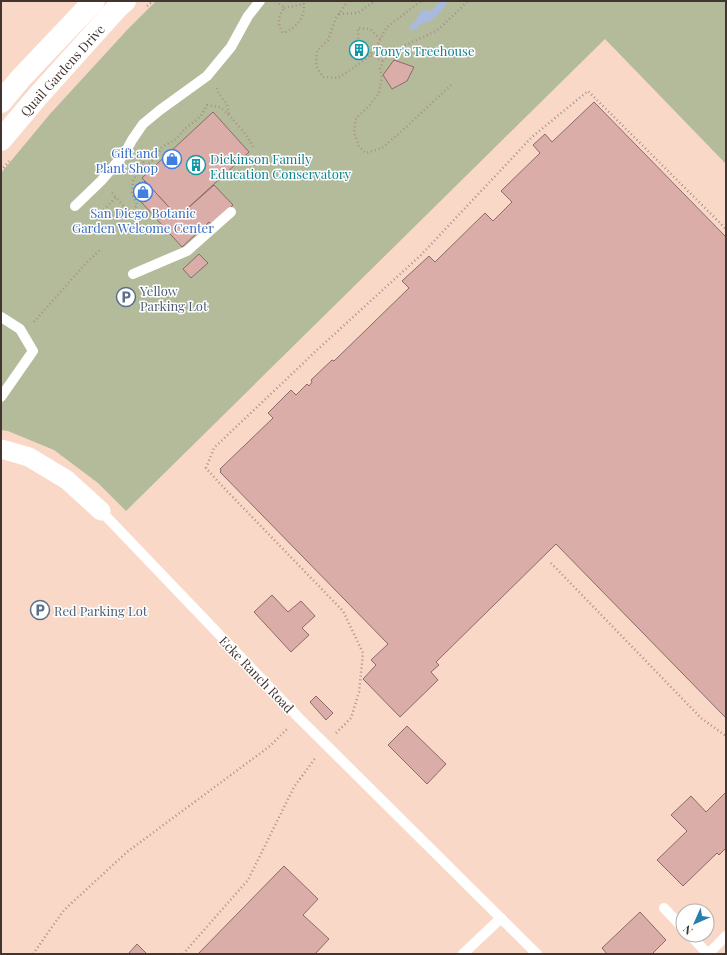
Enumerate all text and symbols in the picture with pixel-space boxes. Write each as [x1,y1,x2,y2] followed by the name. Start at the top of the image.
[16,20,108,120] street label: Quail Gardens Drive
[348,39,370,61] building icon: Tony's Treehouse
[373,42,475,59] place label: Tony's Treehouse
[96,144,158,176] place label: Gift and Plant Shop
[161,148,183,170] shop icon: Gift and Plant Shop
[210,150,352,182] place label: Dickinson Family Education Conservatory
[185,154,207,176] building icon: Dickinson Family Education Conservatory
[132,181,154,203] shop icon: San Diego Botanic Garden Welcome Center
[72,204,214,236] place label: San Diego Botanic Garden Welcome Center
[139,282,208,314] place label: Yellow Parking Lot
[115,286,137,308] parking icon: Yellow Parking Lot
[29,599,51,621] parking icon: Red Parking Lot
[54,602,148,619] place label: Red Parking Lot
[216,632,298,716] street label: Ecke Ranch Road
[675,903,715,943] north arrow
[679,922,696,939] text: N

